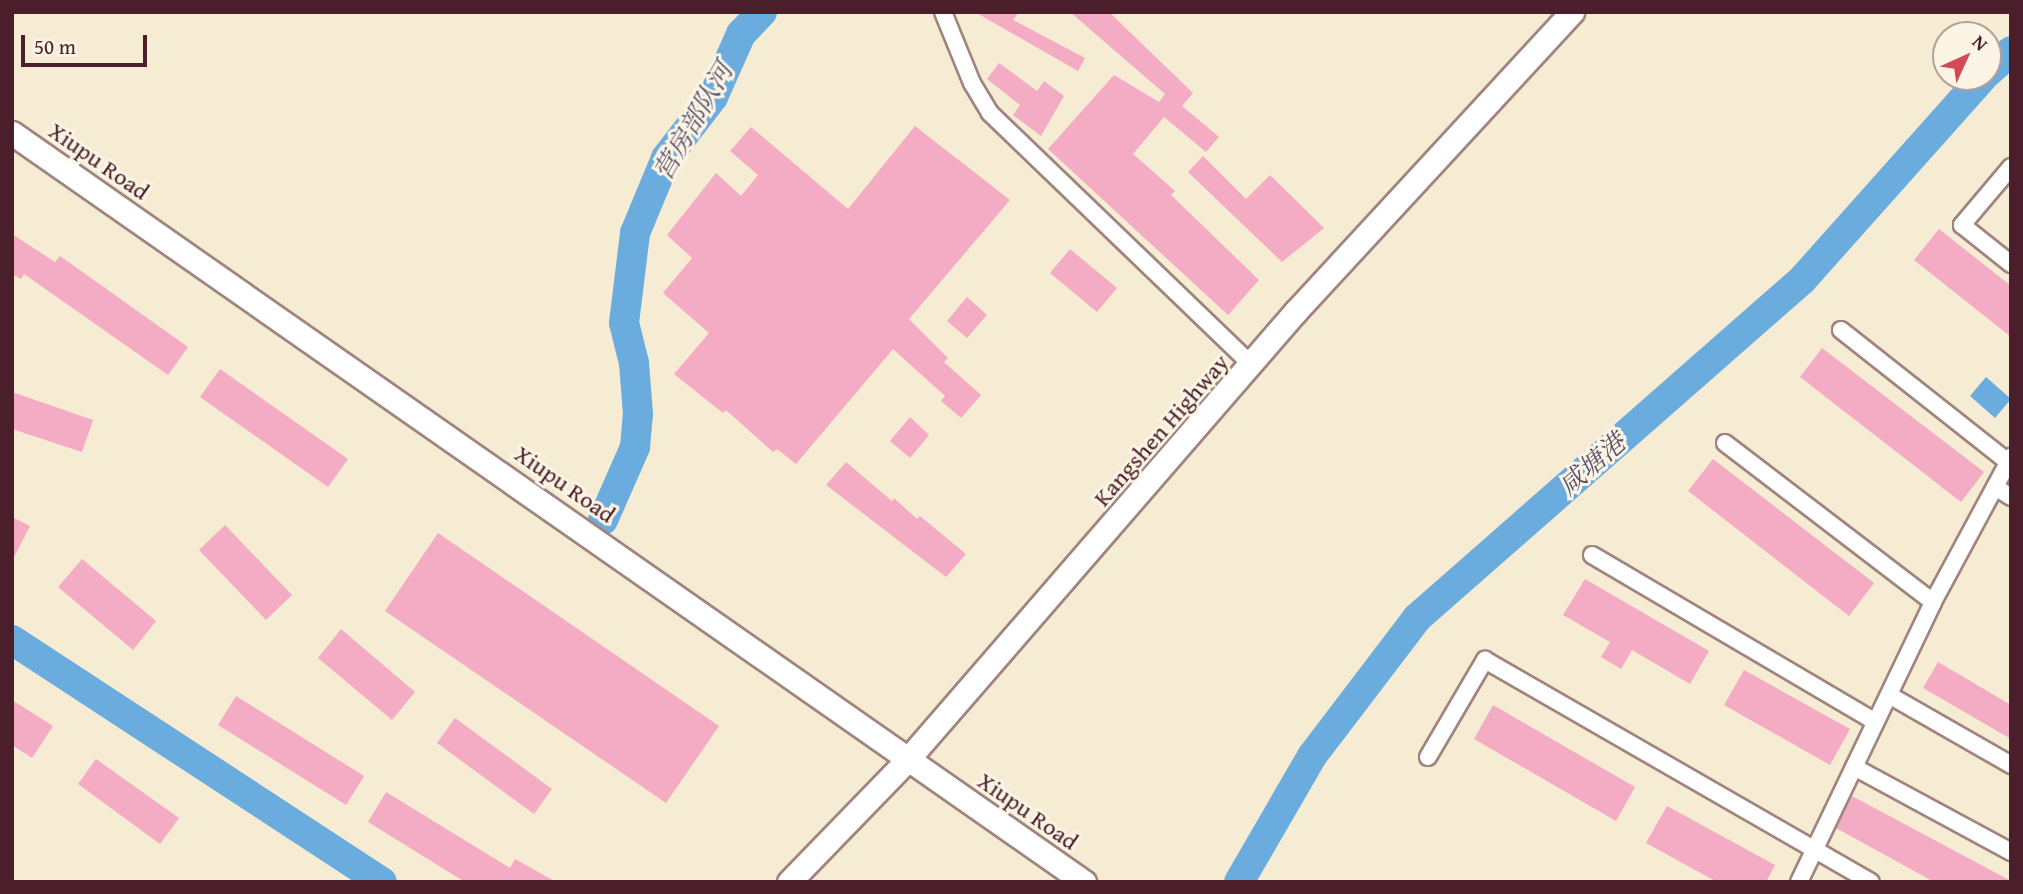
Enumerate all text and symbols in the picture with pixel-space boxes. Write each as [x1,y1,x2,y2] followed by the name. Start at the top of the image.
[24,21,150,65] scale bar
[1932,21,2002,91] north arrow
[1966,28,1995,57] text: N
[34,31,76,62] text: 50 m
[647,57,739,185] water label: 营房部队河
[43,116,155,206] street label: Xiupu Road
[1087,348,1235,512] street label: Kangshen Highway
[1552,427,1632,501] water label: 咸塘港
[509,439,621,529] street label: Xiupu Road
[972,766,1084,856] street label: Xiupu Road

